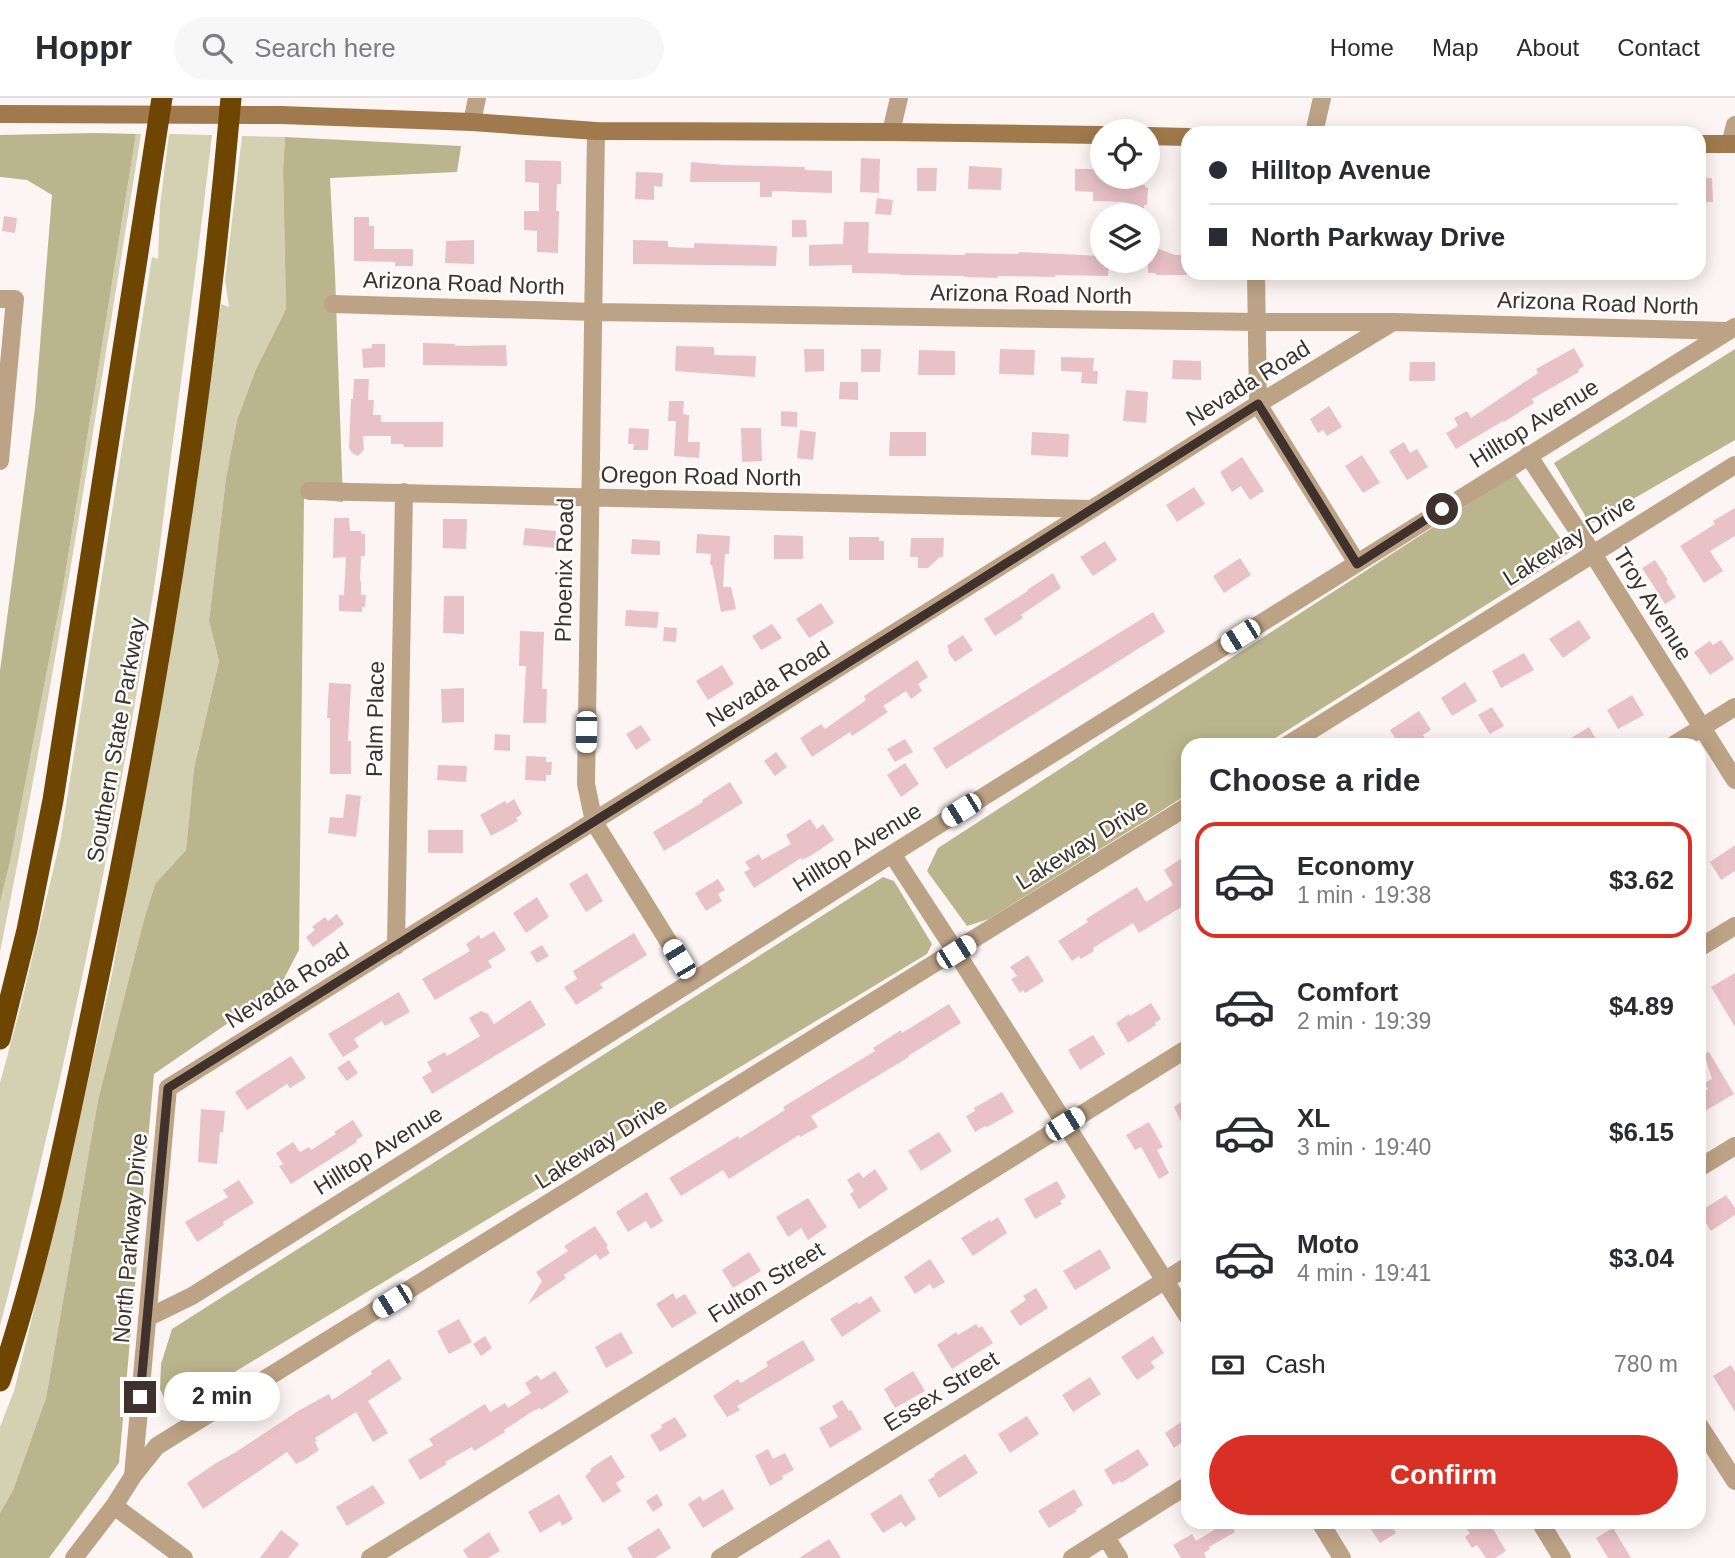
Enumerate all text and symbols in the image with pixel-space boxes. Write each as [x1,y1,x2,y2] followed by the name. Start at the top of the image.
[174,17,664,80] search box
[35,29,132,66] text: Hoppr
[198,29,236,67] icon: search
[254,33,396,63] text: Search here
[1330,34,1394,61] text: Home
[1432,34,1479,61] text: Map
[1517,34,1579,61] text: About
[1617,34,1700,61] text: Contact
[1090,119,1160,273] map controls
[1090,119,1160,189] button: locate
[1251,155,1431,185] text: Hilltop Avenue
[1090,203,1160,273] button: layers
[1251,222,1505,252] text: North Parkway Drive
[363,266,565,300] street label: Arizona Road North
[930,279,1132,309] street label: Arizona Road North
[1497,286,1699,320] street label: Arizona Road North
[1181,335,1315,431] street label: Nevada Road
[1465,373,1603,473] street label: Hilltop Avenue
[600,461,802,491] street label: Oregon Road North
[1498,489,1640,591] street label: Lakeway Drive
[1426,493,1458,525] route start
[550,498,578,642] street label: Phoenix Road
[1608,543,1698,665] street label: Troy Avenue
[82,615,150,864] street label: Southern State Parkway
[1217,616,1264,656] car
[701,636,835,732] street label: Nevada Road
[361,661,389,777] street label: Palm Place
[576,711,597,753] car
[1209,762,1421,798] text: Choose a ride
[938,790,985,830] car
[1011,793,1153,895] street label: Lakeway Drive
[788,797,926,897] street label: Hilltop Avenue
[1213,849,1276,912] icon: car
[1297,851,1414,881] text: Economy
[1609,865,1674,895] text: $3.62
[1297,882,1431,908] text: 1 min · 19:38
[933,932,980,972] car
[660,936,699,982] car
[220,937,354,1033] street label: Nevada Road
[1213,975,1276,1038] icon: car
[1297,977,1398,1007] text: Comfort
[1609,991,1674,1021] text: $4.89
[1297,1008,1431,1034] text: 2 min · 19:39
[530,1092,672,1194] street label: Lakeway Drive
[309,1100,447,1200] street label: Hilltop Avenue
[1213,1101,1276,1164] icon: car
[1297,1103,1330,1133] text: XL
[1042,1104,1089,1144] car
[1609,1117,1674,1147] text: $6.15
[108,1132,152,1344] street label: North Parkway Drive
[1297,1134,1431,1160] text: 3 min · 19:40
[1213,1227,1276,1290] icon: car
[1297,1229,1359,1259] text: Moto
[703,1236,829,1328] street label: Fulton Street
[1609,1243,1674,1273] text: $3.04
[1297,1260,1431,1286] text: 4 min · 19:41
[369,1281,416,1321] car
[879,1345,1004,1437] street label: Essex Street
[1209,1346,1247,1384] icon: cash
[1265,1349,1326,1379] text: Cash
[1614,1351,1678,1377] text: 780 m
[164,1372,280,1422] callout: 2 min
[124,1381,156,1413] route end
[192,1383,252,1409] text: 2 min
[1209,1435,1678,1515] button: Confirm

